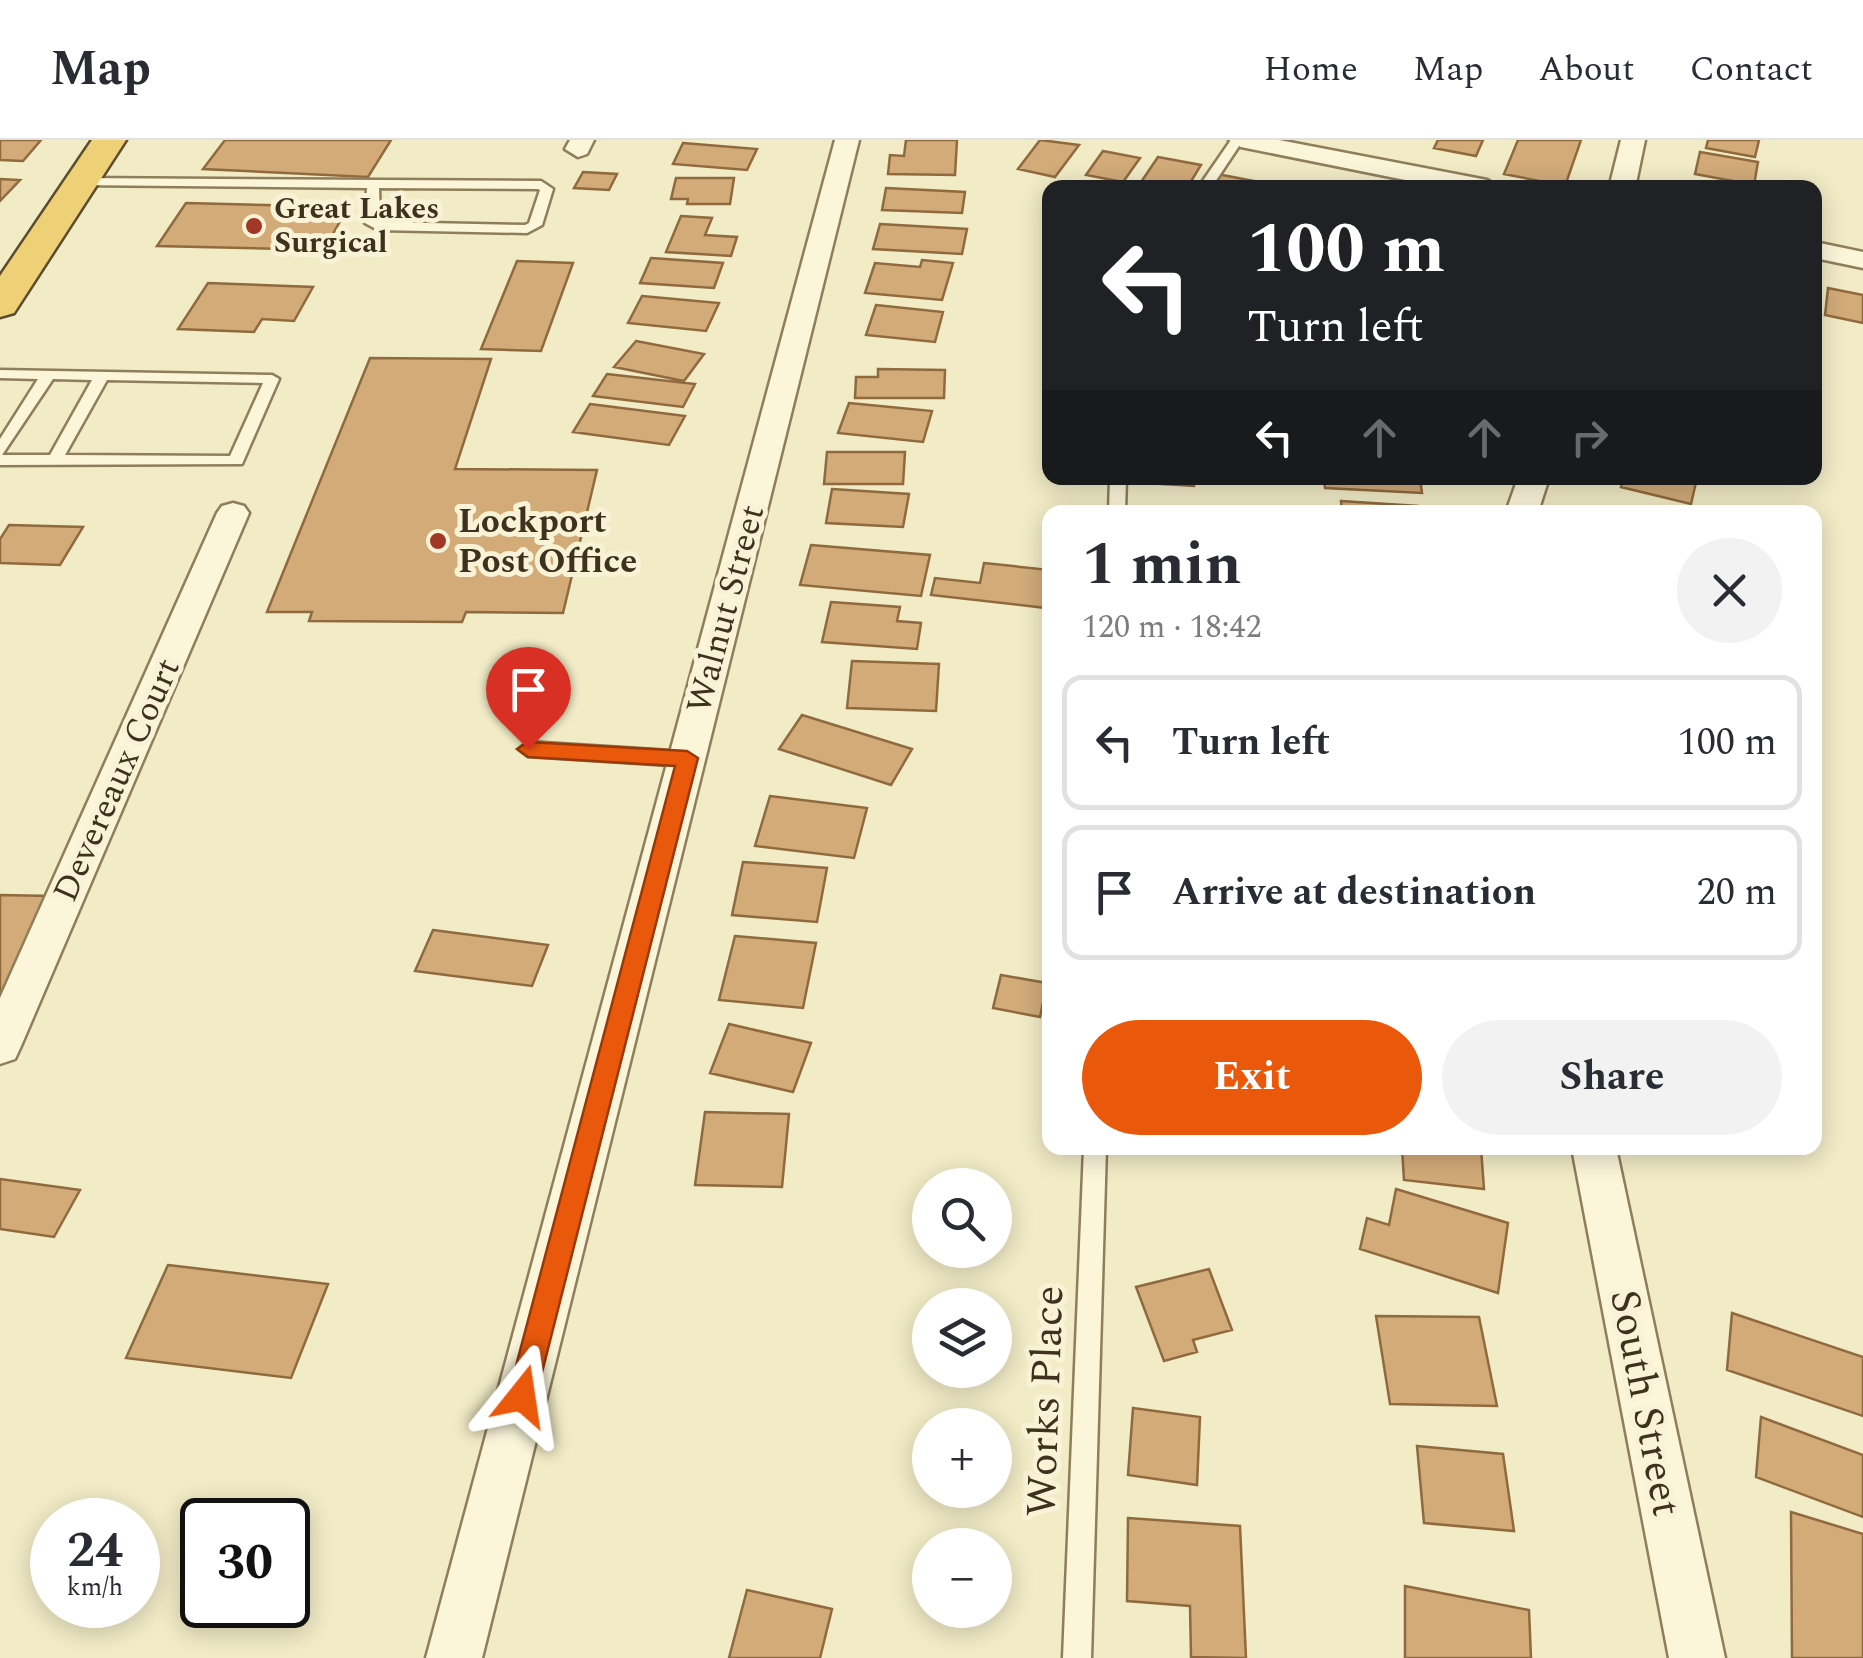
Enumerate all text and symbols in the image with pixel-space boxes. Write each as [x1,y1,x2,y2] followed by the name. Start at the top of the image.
[50,33,151,106] text: Map
[1264,43,1358,96] text: Home
[1413,43,1483,96] text: Map
[1538,43,1635,96] text: About
[1690,43,1813,96] text: Contact
[274,186,439,266] place label: Great Lakes Surgical
[1247,197,1445,303] text: 100 m
[243,215,265,237] marker: Great Lakes Surgical
[1082,220,1212,350] icon: left
[1247,293,1424,362] text: Turn left
[1247,410,1302,465] icon: left
[1352,410,1407,465] icon: ahead
[1457,410,1512,465] icon: ahead
[1562,410,1617,465] icon: right
[458,495,637,588] place label: Lockport Post Office
[673,499,779,719] street label: Walnut Street
[1082,519,1242,611] text: 1 min
[427,530,449,552] marker: Lockport Post Office
[1677,538,1782,643] button: close
[1082,603,1262,652] text: 120 m · 18:42
[486,647,571,750] pin
[40,650,194,910] street label: Devereaux Court
[501,662,556,717] icon: arrive
[1172,714,1330,772] text: Turn left
[1678,714,1777,772] text: 100 m
[1087,715,1142,770] icon: left
[1172,864,1536,922] text: Arrive at destination
[1697,864,1777,922] text: 20 m
[1087,865,1142,920] icon: arrive
[1082,1020,1422,1135] button: Exit
[1442,1020,1782,1135] button: Share
[912,1168,1012,1628] map controls
[912,1168,1012,1268] button: search
[1010,1284,1082,1518] street label: Works Place
[1592,1284,1698,1522] street label: South Street
[912,1288,1012,1388] button: layers
[470,1344,574,1448] position arrow
[912,1408,1012,1508] button: +
[180,1498,310,1628] speed limit sign: 30
[67,1513,123,1589] text: 24
[912,1528,1012,1628] button: −
[67,1569,123,1607] text: km/h

